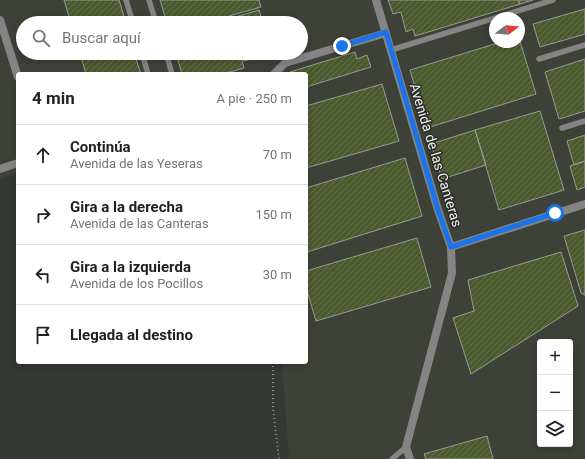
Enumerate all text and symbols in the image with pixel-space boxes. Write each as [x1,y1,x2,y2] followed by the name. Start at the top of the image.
[489,12,525,48] north arrow
[16,16,308,60] search box
[30,27,52,49] icon: search
[62,29,141,47] text: Buscar aquí
[333,37,351,55] route end
[407,81,465,229] street label: Avenida de las Canteras
[32,88,75,108] text: 4 min
[217,91,292,106] text: A pie · 250 m
[70,138,131,156] text: Continúa
[32,144,54,166] icon: ahead
[263,147,292,162] text: 70 m
[70,156,203,171] text: Avenida de las Yeseras
[70,198,183,216] text: Gira a la derecha
[32,204,54,226] icon: right
[546,204,564,222] route start
[255,207,292,222] text: 150 m
[70,216,209,231] text: Avenida de las Canteras
[70,258,191,276] text: Gira a la izquierda
[32,264,54,286] icon: left
[263,267,292,282] text: 30 m
[70,276,203,291] text: Avenida de los Pocillos
[32,324,54,346] icon: arrive
[70,326,193,344] text: Llegada al destino
[537,339,573,447] map controls
[537,339,573,375] button: +
[537,375,573,411] button: −
[537,411,573,447] button: layers

